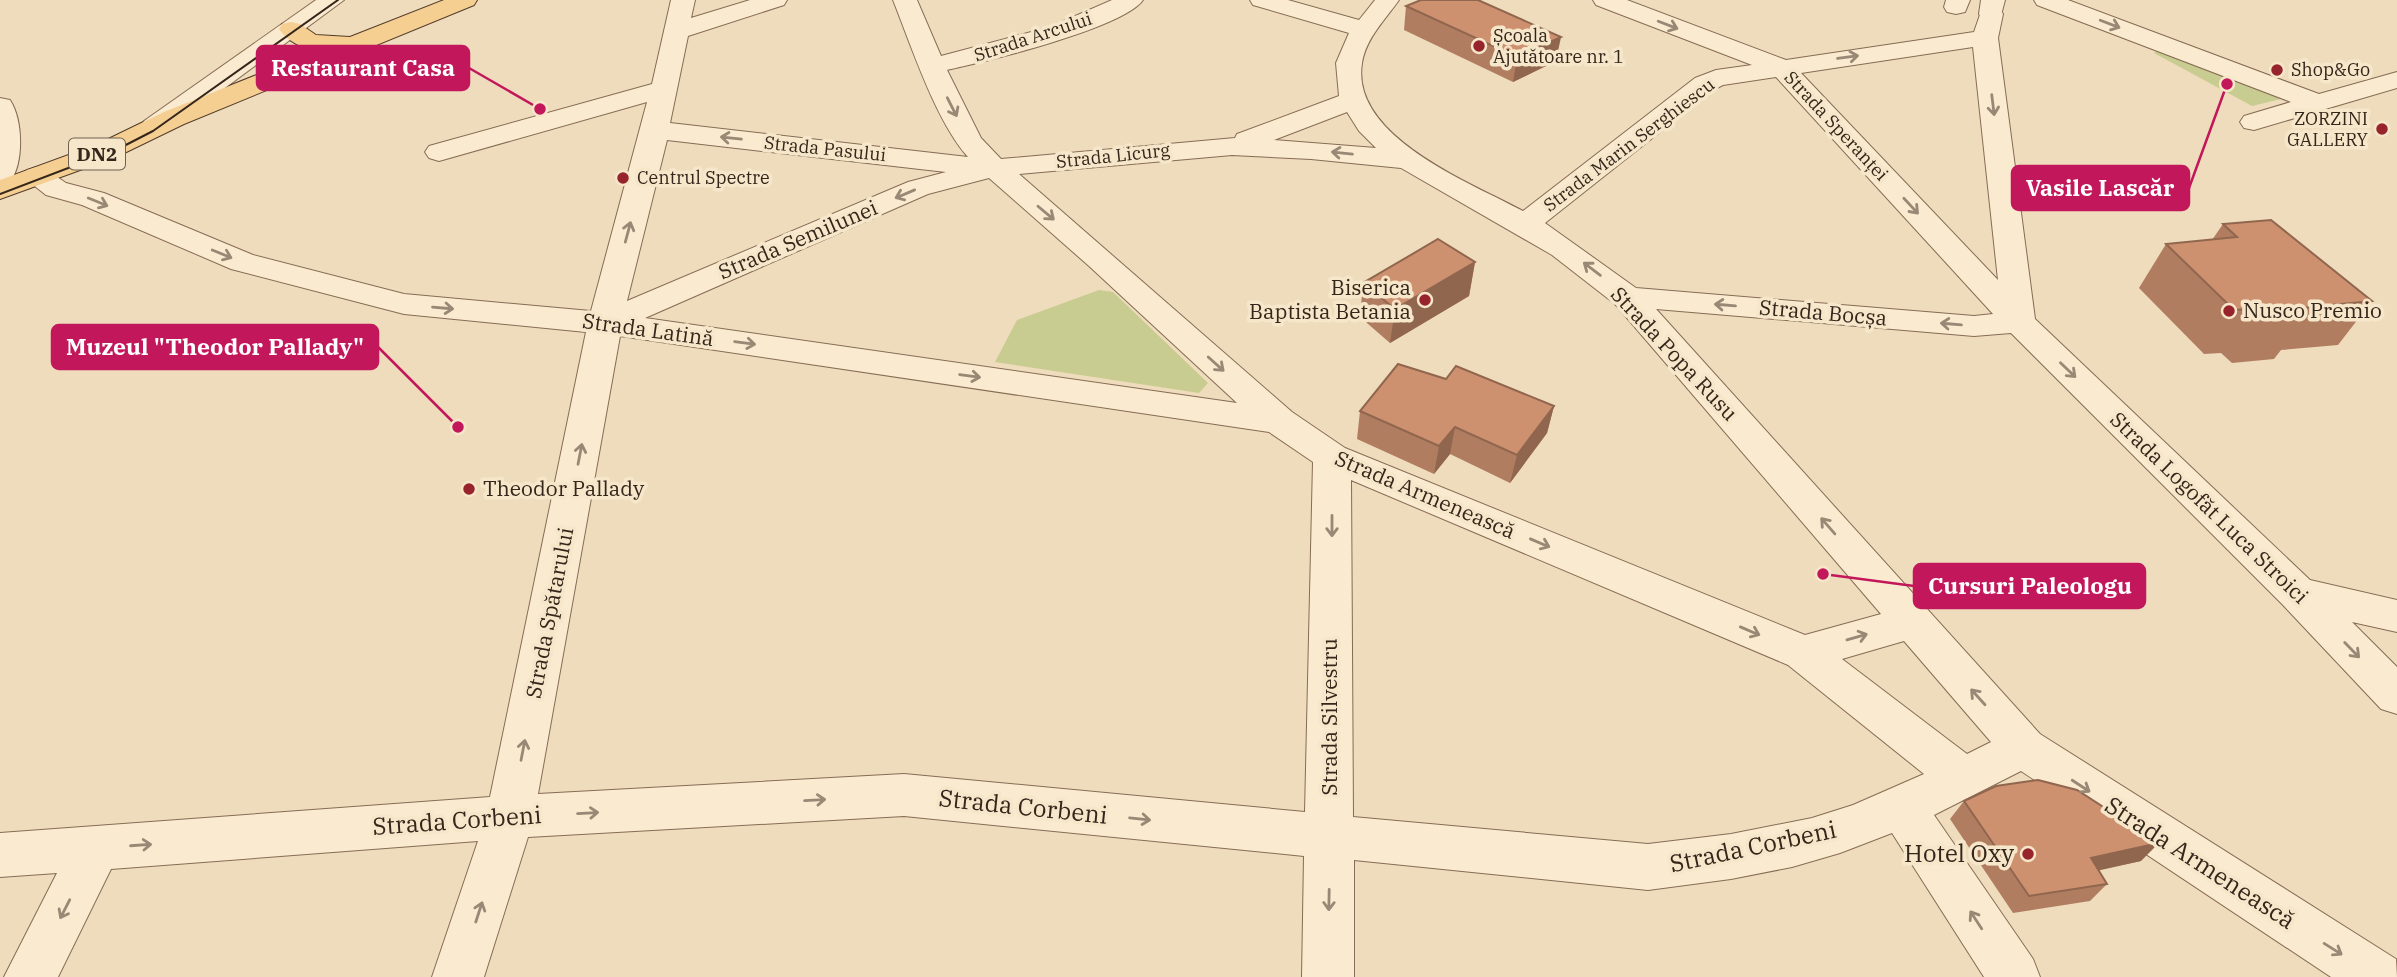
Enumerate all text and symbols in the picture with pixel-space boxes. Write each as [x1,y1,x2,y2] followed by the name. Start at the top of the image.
[971,7,1095,66] street label: Strada Arcului
[2098,19,2120,32] one-way arrow
[1657,20,1679,32] one-way arrow
[1493,24,1624,68] place label: Școala Ajutătoare nr. 1
[1471,38,1487,54] marker: Școala Ajutătoare nr. 1
[257,46,469,90] callout: Restaurant Casa
[1836,50,1859,63] one-way arrow
[271,52,455,82] text: Restaurant Casa
[2291,58,2370,81] place label: Shop&Go
[2269,62,2285,78] marker: Shop&Go
[1780,66,1893,186] street label: Strada Speranței
[1539,73,1719,216] street label: Strada Marin Serghiescu
[1987,93,2000,116] one-way arrow
[946,96,960,117] one-way arrow
[2287,107,2369,151] place label: ZORZINI GALLERY
[2374,121,2390,137] marker: ZORZINI GALLERY
[763,131,888,166] street label: Strada Pasului
[721,132,743,145] one-way arrow
[69,138,125,170] road number: DN2
[1055,138,1171,173] street label: Strada Licurg
[1332,147,1354,160] one-way arrow
[637,166,770,189] place label: Centrul Spectre
[2012,166,2189,210] callout: Vasile Lascăr
[615,170,631,186] marker: Centrul Spectre
[2026,172,2175,202] text: Vasile Lascăr
[895,188,916,201] one-way arrow
[714,193,882,285] street label: Strada Semilunei
[86,197,108,210] one-way arrow
[1903,197,1919,215] one-way arrow
[1037,204,1055,220] one-way arrow
[623,221,636,243] one-way arrow
[211,249,233,262] one-way arrow
[1582,262,1601,277] one-way arrow
[1249,273,1411,325] place label: Biserica Baptista Betania
[1605,280,1744,426] street label: Strada Popa Rusu
[1417,292,1433,308] marker: Biserica Baptista Betania
[1758,292,1888,332] street label: Strada Bocșa
[2243,296,2382,324] place label: Nusco Premio
[1714,298,1736,311] one-way arrow
[431,302,454,315] one-way arrow
[2221,303,2237,319] marker: Nusco Premio
[581,306,716,352] street label: Strada Latină
[1941,317,1963,330] one-way arrow
[52,325,378,369] callout: Muzeul "Theodor Pallady"
[66,331,364,361] text: Muzeul "Theodor Pallady"
[733,337,756,350] one-way arrow
[1207,356,1225,372] one-way arrow
[2059,361,2076,378] one-way arrow
[958,370,981,383] one-way arrow
[2105,405,2315,609] street label: Strada Logofăt Luca Stroici
[574,443,587,466] one-way arrow
[1331,443,1520,545] street label: Strada Armenească
[483,474,645,502] place label: Theodor Pallady
[461,481,477,497] marker: Theodor Pallady
[1325,514,1338,537] one-way arrow
[1820,517,1836,535] one-way arrow
[519,525,579,701] street label: Strada Spătarului
[1529,538,1550,551] one-way arrow
[1914,564,2145,608] callout: Cursuri Paleologu
[1928,570,2132,600] text: Cursuri Paleologu
[1739,625,1760,638] one-way arrow
[1846,630,1868,643] one-way arrow
[1315,638,1343,796] street label: Strada Silvestru
[2344,641,2361,658] one-way arrow
[1970,688,1986,706] one-way arrow
[517,739,531,762] one-way arrow
[2070,779,2090,793] one-way arrow
[937,781,1109,831] street label: Strada Corbeni
[2099,789,2302,936] street label: Strada Armenească
[804,793,826,806] one-way arrow
[371,798,543,842] street label: Strada Corbeni
[576,806,599,819] one-way arrow
[1128,812,1150,825] one-way arrow
[1667,813,1839,879] street label: Strada Corbeni
[1904,837,2014,869] place label: Hotel Oxy
[130,838,152,851] one-way arrow
[2020,846,2036,862] marker: Hotel Oxy
[1322,888,1336,911] one-way arrow
[57,898,71,919] one-way arrow
[474,902,486,924] one-way arrow
[1969,911,1983,930] one-way arrow
[2323,943,2343,957] one-way arrow

